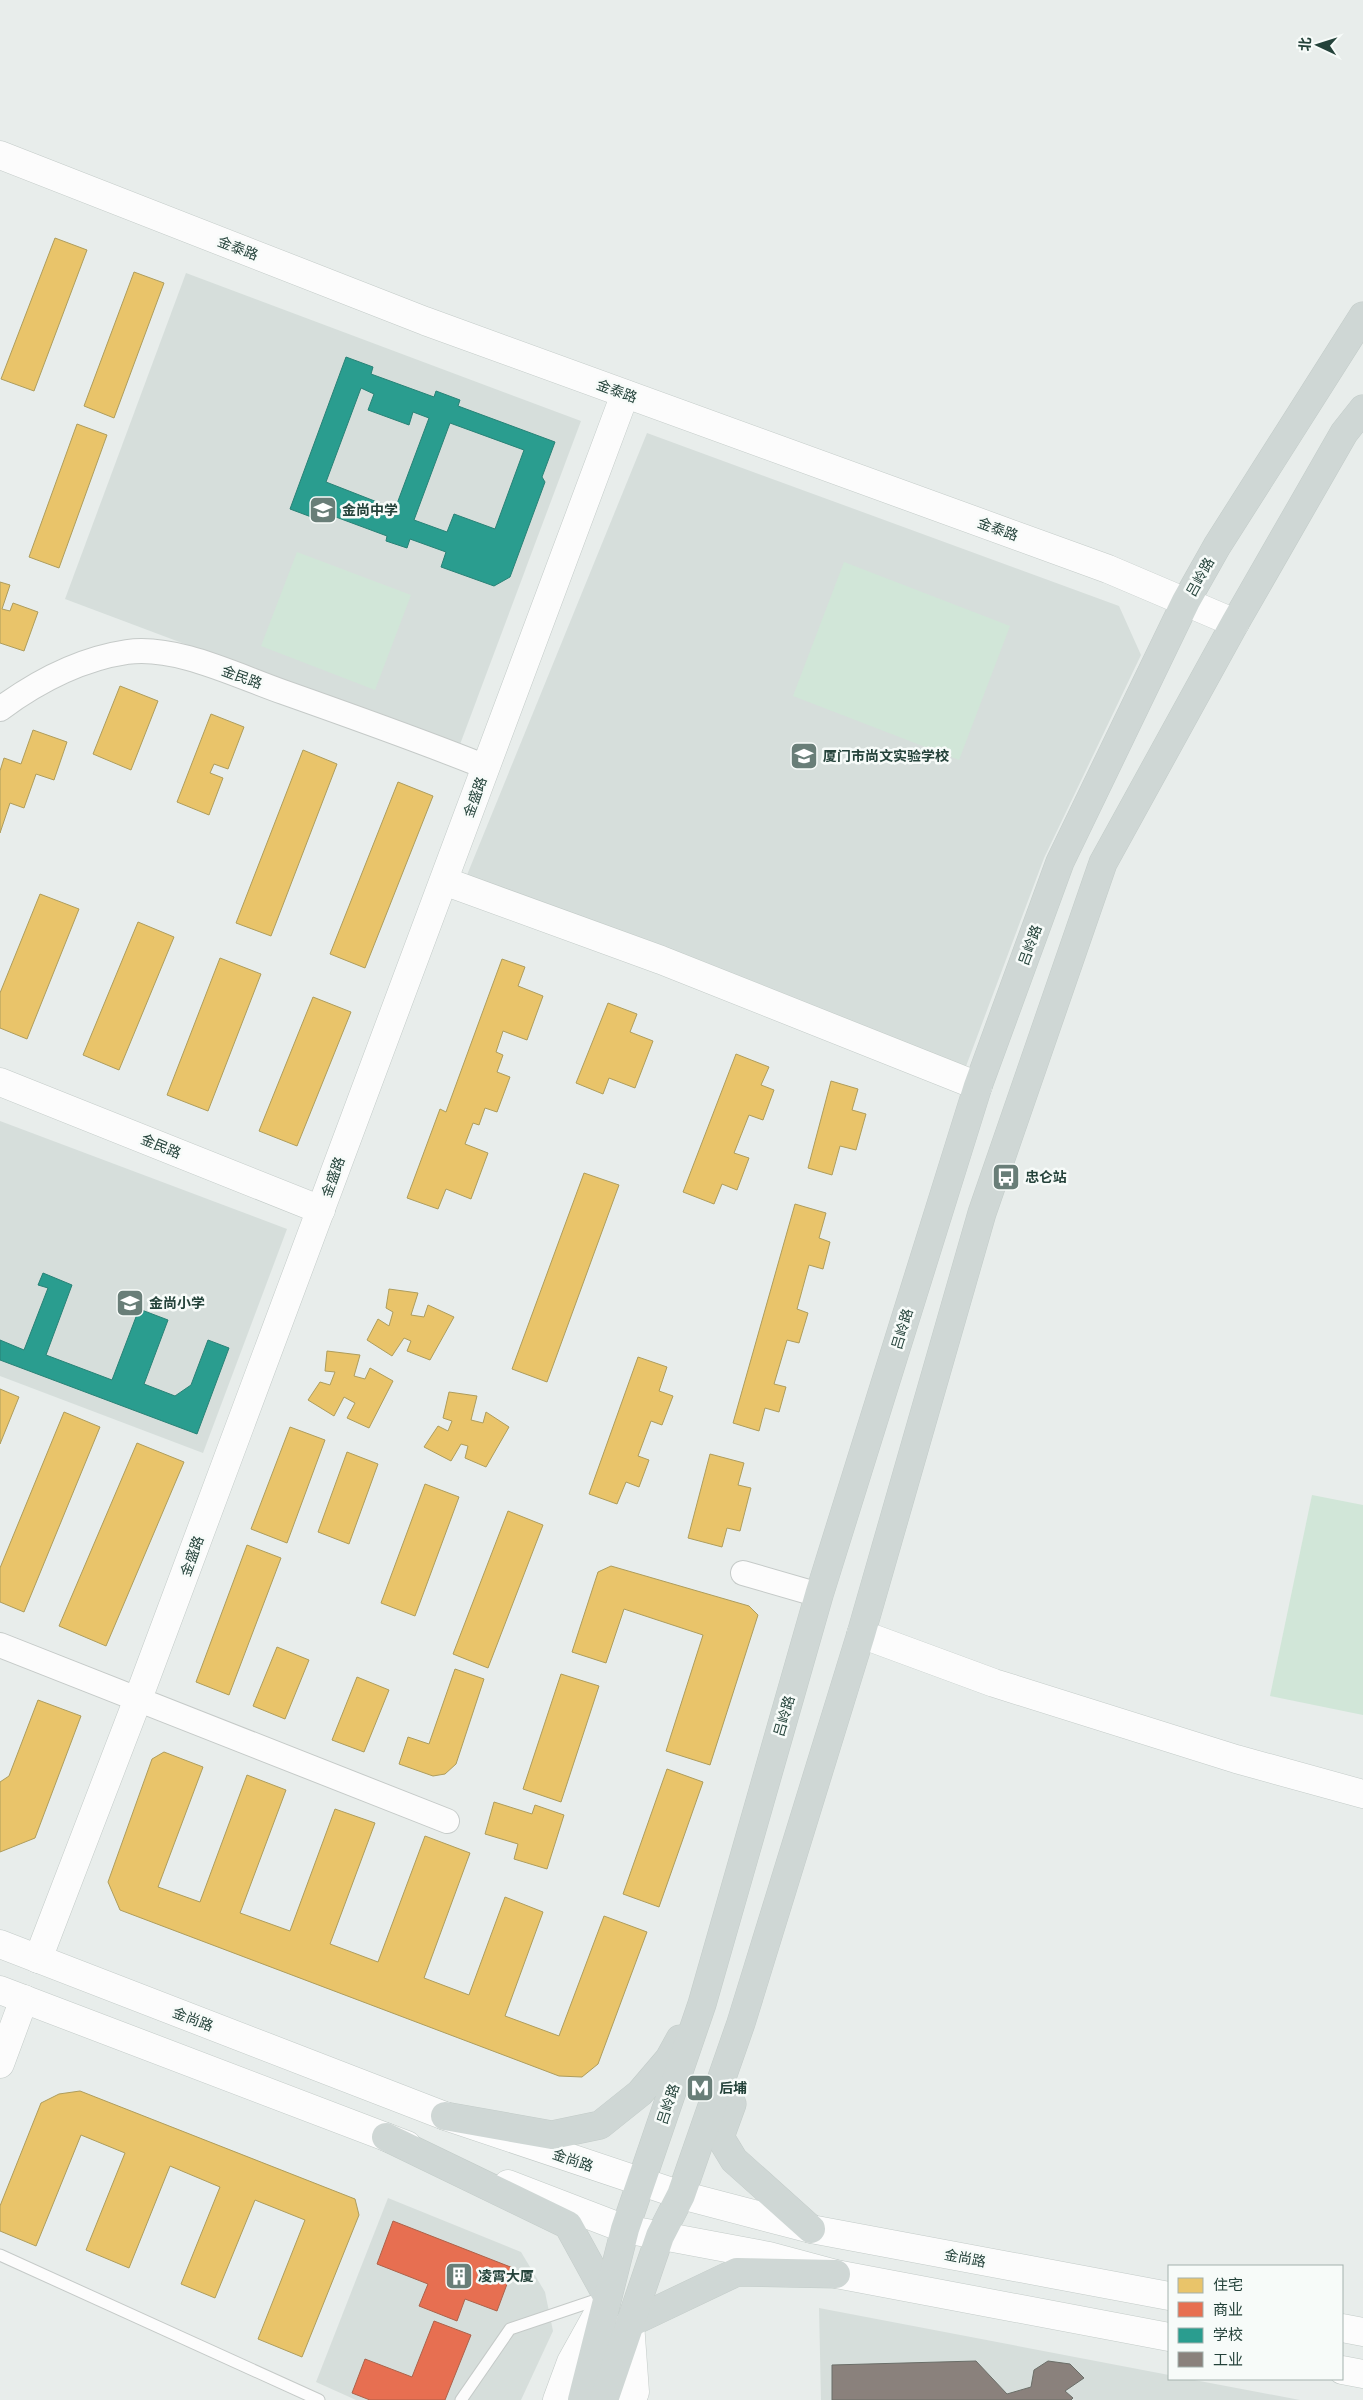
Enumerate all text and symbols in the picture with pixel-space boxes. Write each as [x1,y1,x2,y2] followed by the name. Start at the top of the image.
[1293,20,1343,70] north arrow
[1296,36,1314,52] text: 北
[215,232,261,264] street label: 金泰路
[594,375,640,407] street label: 金泰路
[308,495,338,525] school or university icon: 金尚中学
[342,501,398,519] place label: 金尚中学
[975,513,1021,545] street label: 金泰路
[1182,554,1218,600] street label: 吕岭路
[219,661,265,693] street label: 金民路
[789,741,819,771] school or university icon: 厦门市尚文实验学校
[823,747,949,765] place label: 厦门市尚文实验学校
[459,774,491,820] street label: 金盛路
[1014,922,1046,968] street label: 吕岭路
[138,1130,184,1162] street label: 金民路
[317,1154,349,1200] street label: 金盛路
[991,1162,1021,1192] bus stop icon: 忠仑站
[1025,1168,1067,1186] place label: 忠仑站
[115,1288,145,1318] school or university icon: 金尚小学
[149,1294,205,1312] place label: 金尚小学
[887,1306,917,1352] street label: 吕岭路
[176,1533,208,1579] street label: 金盛路
[770,1693,798,1739] street label: 吕岭路
[170,2003,216,2035] street label: 金尚路
[685,2073,715,2103] metro station icon: 后埔
[719,2079,747,2097] place label: 后埔
[653,2081,683,2127] street label: 吕岭路
[550,2145,596,2175] street label: 金尚路
[943,2245,987,2271] street label: 金尚路
[444,2261,474,2291] building icon: 凌霄大厦
[1168,2265,1343,2380] legend
[478,2267,534,2285] place label: 凌霄大厦
[1213,2275,1243,2294] text: 住宅
[1213,2300,1243,2319] text: 商业
[1213,2325,1243,2344] text: 学校
[1213,2350,1243,2369] text: 工业

